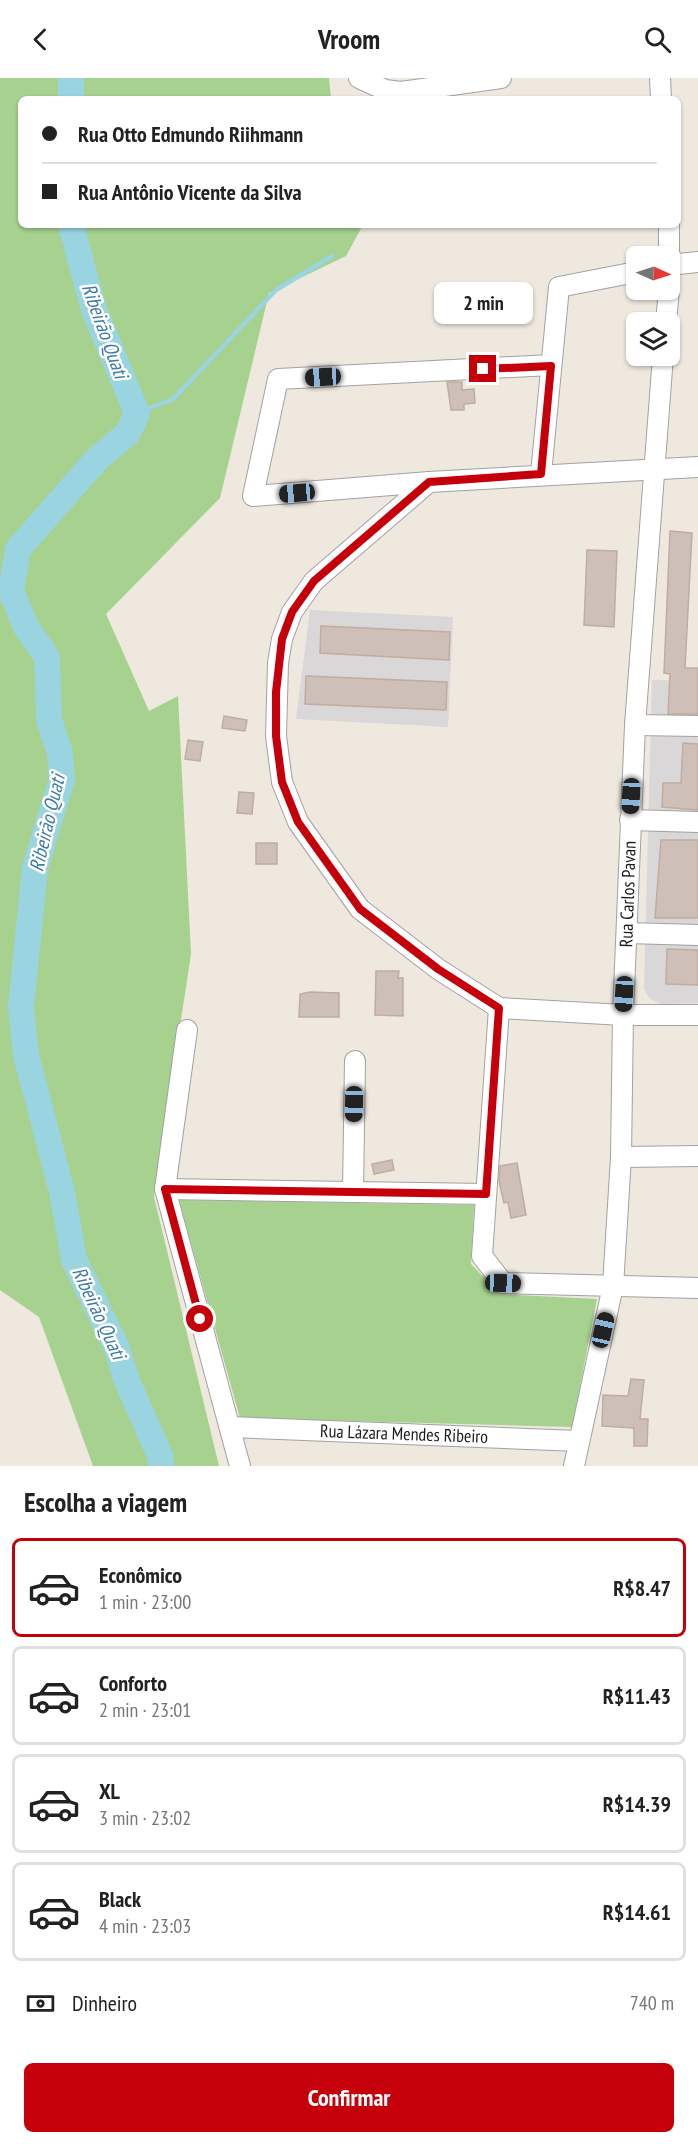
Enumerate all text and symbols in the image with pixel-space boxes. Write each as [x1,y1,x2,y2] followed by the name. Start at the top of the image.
[318,22,380,56] text: Vroom
[24,23,57,56] icon: back
[641,23,674,56] icon: search
[78,120,303,148] text: Rua Otto Edmundo Riihmann
[78,178,302,206] text: Rua Antônio Vicente da Silva
[626,246,680,300] north arrow
[626,246,680,366] map controls
[76,280,135,384] water label: Ribeirão Quati
[434,282,532,324] callout: 2 min
[463,290,504,316] text: 2 min
[626,312,680,366] button: layers
[469,355,496,382] route end
[305,367,341,387] car
[278,482,316,504] car
[23,769,71,874] water label: Ribeirão Quati
[621,778,641,814] car
[614,840,641,948] street label: Rua Carlos Pavan
[614,976,634,1012] car
[345,1086,363,1122] car
[66,1263,133,1366] water label: Ribeirão Quati
[485,1273,521,1293] car
[186,1305,213,1332] route start
[590,1310,616,1350] car
[320,1419,489,1448] street label: Rua Lázara Mendes Ribeiro
[24,1485,187,1519] text: Escolha a viagem
[27,1561,81,1615] icon: car
[99,1561,182,1589] text: Econômico
[613,1574,671,1602] text: R$8.47
[99,1589,191,1615] text: 1 min · 23:00
[27,1669,81,1723] icon: car
[99,1669,167,1697] text: Conforto
[603,1682,671,1710] text: R$11.43
[99,1697,191,1723] text: 2 min · 23:01
[27,1777,81,1831] icon: car
[99,1777,120,1805] text: XL
[603,1790,671,1818] text: R$14.39
[99,1805,191,1831] text: 3 min · 23:02
[27,1885,81,1939] icon: car
[99,1885,141,1913] text: Black
[603,1898,671,1926] text: R$14.61
[99,1913,191,1939] text: 4 min · 23:03
[24,1987,57,2020] icon: cash
[72,1989,137,2017] text: Dinheiro
[630,1990,674,2016] text: 740 m
[24,2063,674,2132] button: Confirmar

